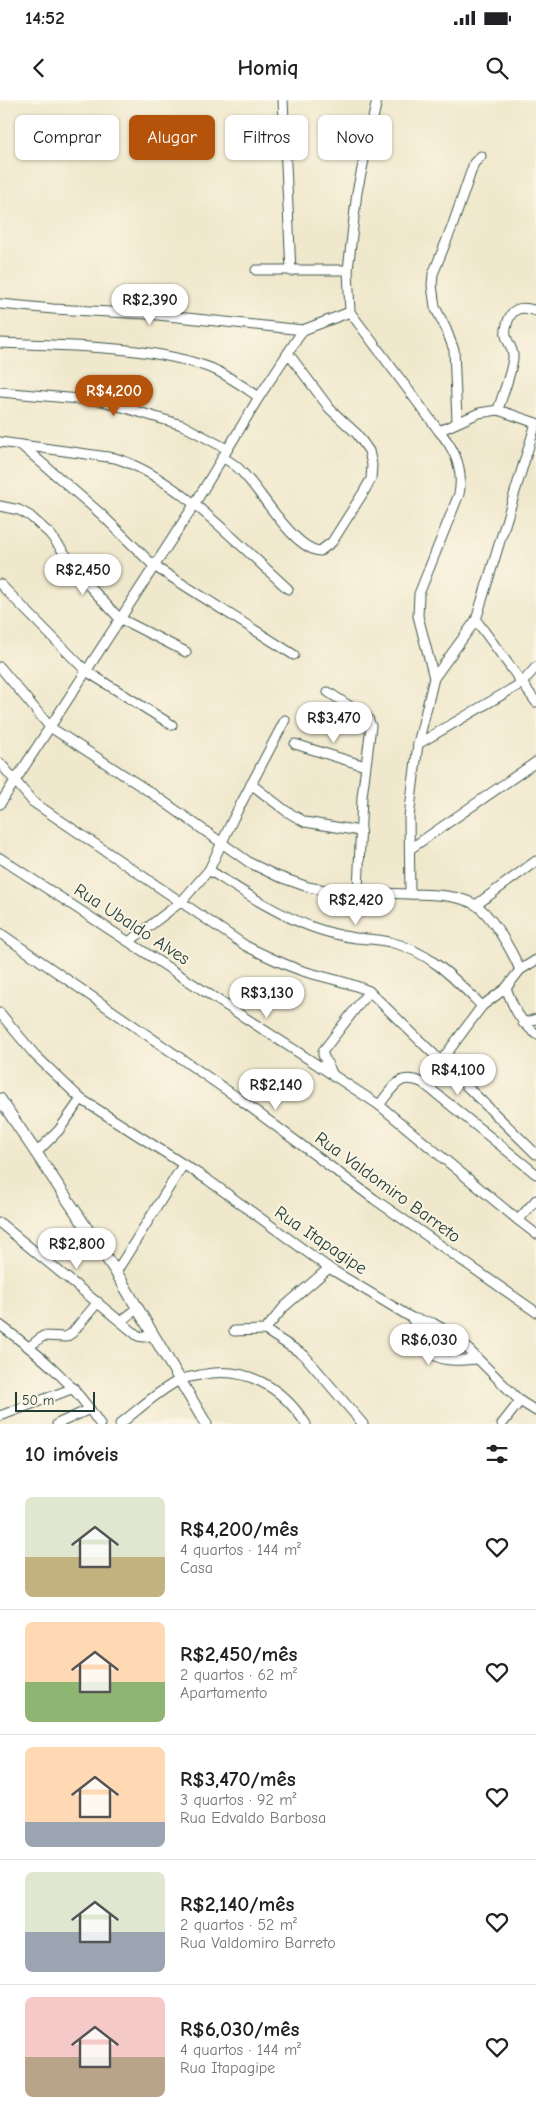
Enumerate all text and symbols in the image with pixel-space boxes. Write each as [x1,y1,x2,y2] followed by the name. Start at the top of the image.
[25,7,65,29] text: 14:52
[25,54,53,82] icon: back
[483,54,511,82] icon: search
[237,55,299,81] text: Homiq
[15,115,119,160] chip: Comprar
[129,115,215,160] chip: Alugar
[225,115,308,160] chip: Filtros
[318,115,392,160] chip: Novo
[104,284,196,326] pin: R$2,390
[122,291,178,309] text: R$2,390
[68,374,160,417] pin: R$4,200
[86,382,142,400] text: R$4,200
[37,554,129,596] pin: R$2,450
[55,561,111,579] text: R$2,450
[288,702,380,744] pin: R$3,470
[307,709,361,727] text: R$3,470
[70,879,193,970] street label: Rua Ubaldo Alves
[310,884,402,926] pin: R$2,420
[329,891,383,909] text: R$2,420
[221,976,313,1019] pin: R$3,130
[240,984,294,1002] text: R$3,130
[412,1054,504,1096] pin: R$4,100
[431,1061,485,1079] text: R$4,100
[230,1068,322,1111] pin: R$2,140
[250,1076,302,1094] text: R$2,140
[311,1127,465,1247] street label: Rua Valdomiro Barreto
[270,1202,371,1279] street label: Rua Itapagipe
[31,1228,123,1270] pin: R$2,800
[49,1235,105,1253] text: R$2,800
[383,1324,475,1366] pin: R$6,030
[401,1331,457,1349] text: R$6,030
[15,1389,95,1412] scale bar
[22,1392,54,1409] text: 50 m
[483,1440,511,1468] icon: filters
[25,1442,118,1466] text: 10 imóveis
[65,1517,125,1577] icon: home
[180,1517,298,1541] text: R$4,200/mês
[483,1533,511,1561] icon: heart
[180,1541,301,1559] text: 4 quartos · 144 m²
[180,1559,213,1577] text: Casa
[65,1642,125,1702] icon: home
[180,1642,298,1666] text: R$2,450/mês
[483,1658,511,1686] icon: heart
[180,1666,297,1684] text: 2 quartos · 62 m²
[180,1684,267,1702] text: Apartamento
[65,1767,125,1827] icon: home
[180,1767,296,1791] text: R$3,470/mês
[483,1783,511,1811] icon: heart
[180,1791,297,1809] text: 3 quartos · 92 m²
[180,1809,326,1827] text: Rua Edvaldo Barbosa
[65,1892,125,1952] icon: home
[180,1892,294,1916] text: R$2,140/mês
[483,1908,511,1936] icon: heart
[180,1916,297,1934] text: 2 quartos · 52 m²
[180,1934,336,1952] text: Rua Valdomiro Barreto
[65,2017,125,2077] icon: home
[180,2017,299,2041] text: R$6,030/mês
[483,2033,511,2061] icon: heart
[180,2041,301,2059] text: 4 quartos · 144 m²
[180,2059,275,2077] text: Rua Itapagipe

